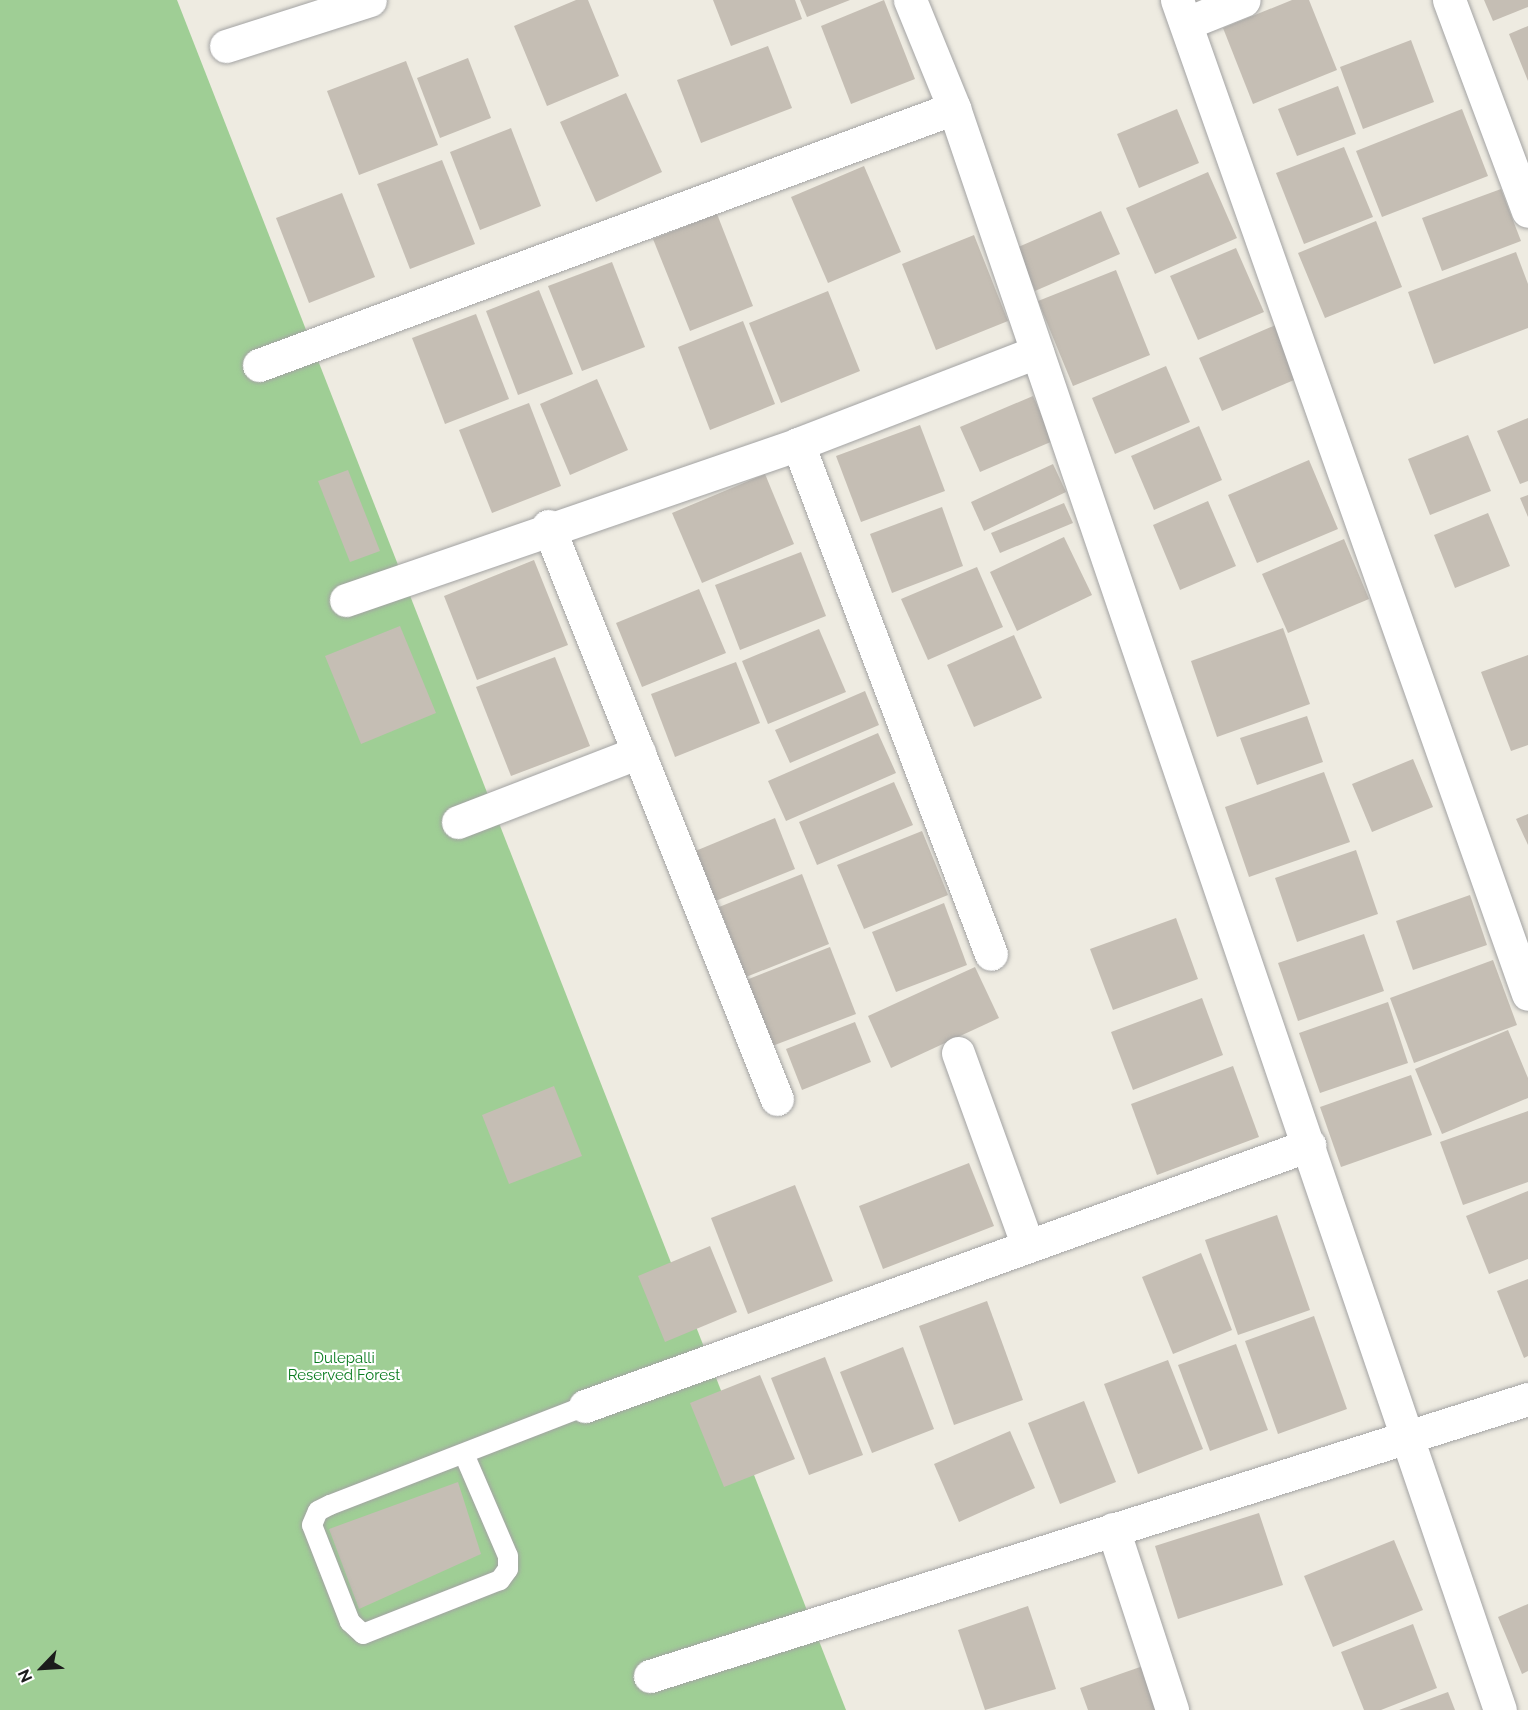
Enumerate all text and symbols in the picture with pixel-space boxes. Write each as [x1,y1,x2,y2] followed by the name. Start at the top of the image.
[288,1349,400,1384] park label: Dulepalli Reserved Forest
[12,1638,72,1698] north arrow
[14,1666,36,1685] text: N

